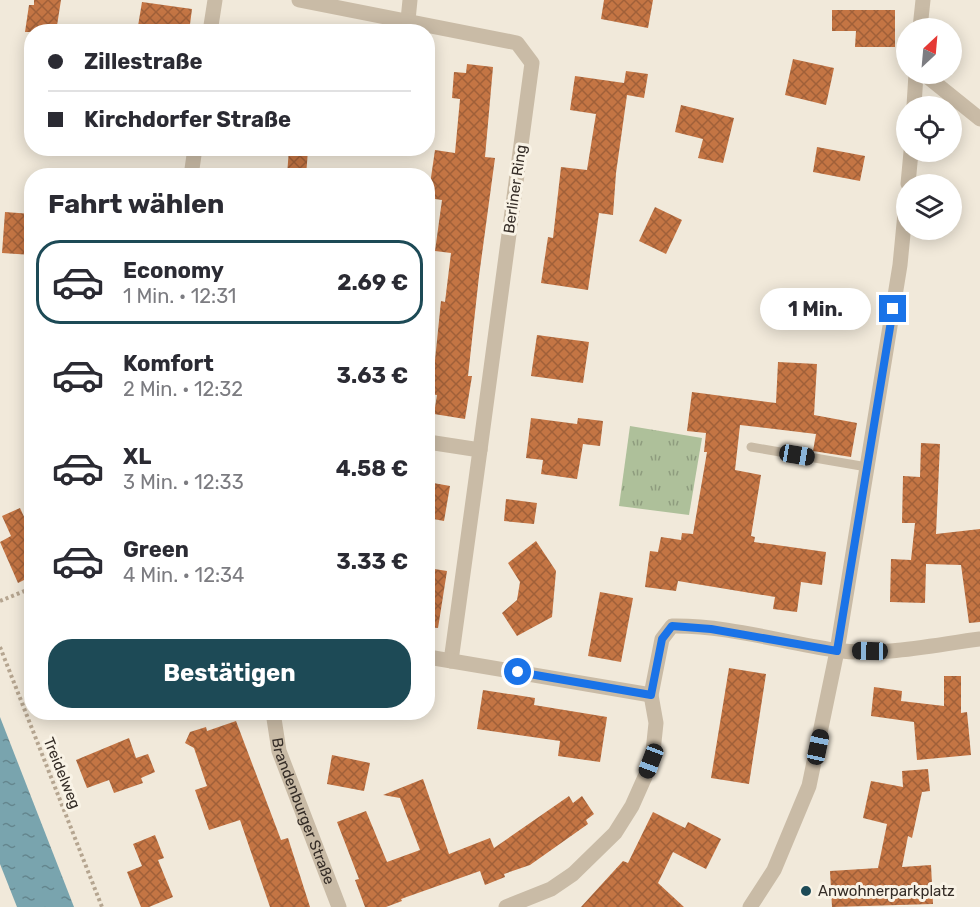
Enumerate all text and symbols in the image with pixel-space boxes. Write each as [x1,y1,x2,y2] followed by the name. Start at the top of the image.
[896,18,962,84] north arrow
[896,18,962,240] map controls
[84,48,203,75] text: Zillestraße
[896,96,962,162] button: locate
[84,106,291,133] text: Kirchdorfer Straße
[500,143,530,235] street label: Berliner Ring
[896,174,962,240] button: layers
[48,188,224,220] text: Fahrt wählen
[51,255,105,309] icon: car
[123,257,224,284] text: Economy
[337,269,408,296] text: 2.69 €
[123,284,236,308] text: 1 Min. · 12:31
[761,288,872,330] callout: 1 Min.
[879,295,906,322] route end
[788,297,843,321] text: 1 Min.
[51,348,105,402] icon: car
[123,350,214,377] text: Komfort
[337,362,408,389] text: 3.63 €
[123,377,243,401] text: 2 Min. · 12:32
[51,441,105,495] icon: car
[123,443,151,470] text: XL
[778,443,816,467] car
[336,455,408,482] text: 4.58 €
[123,470,244,494] text: 3 Min. · 12:33
[51,534,105,588] icon: car
[123,536,189,563] text: Green
[336,548,408,575] text: 3.33 €
[123,563,244,587] text: 4 Min. · 12:34
[48,639,411,708] button: Bestätigen
[852,642,888,660] car
[504,658,531,685] route start
[805,728,831,766] car
[40,735,84,811] street label: Treidelweg
[268,736,339,887] street label: Brandenburger Straße
[636,741,666,781] car
[818,882,955,900] place label: Anwohnerparkplatz
[799,884,813,898] marker: Anwohnerparkplatz

